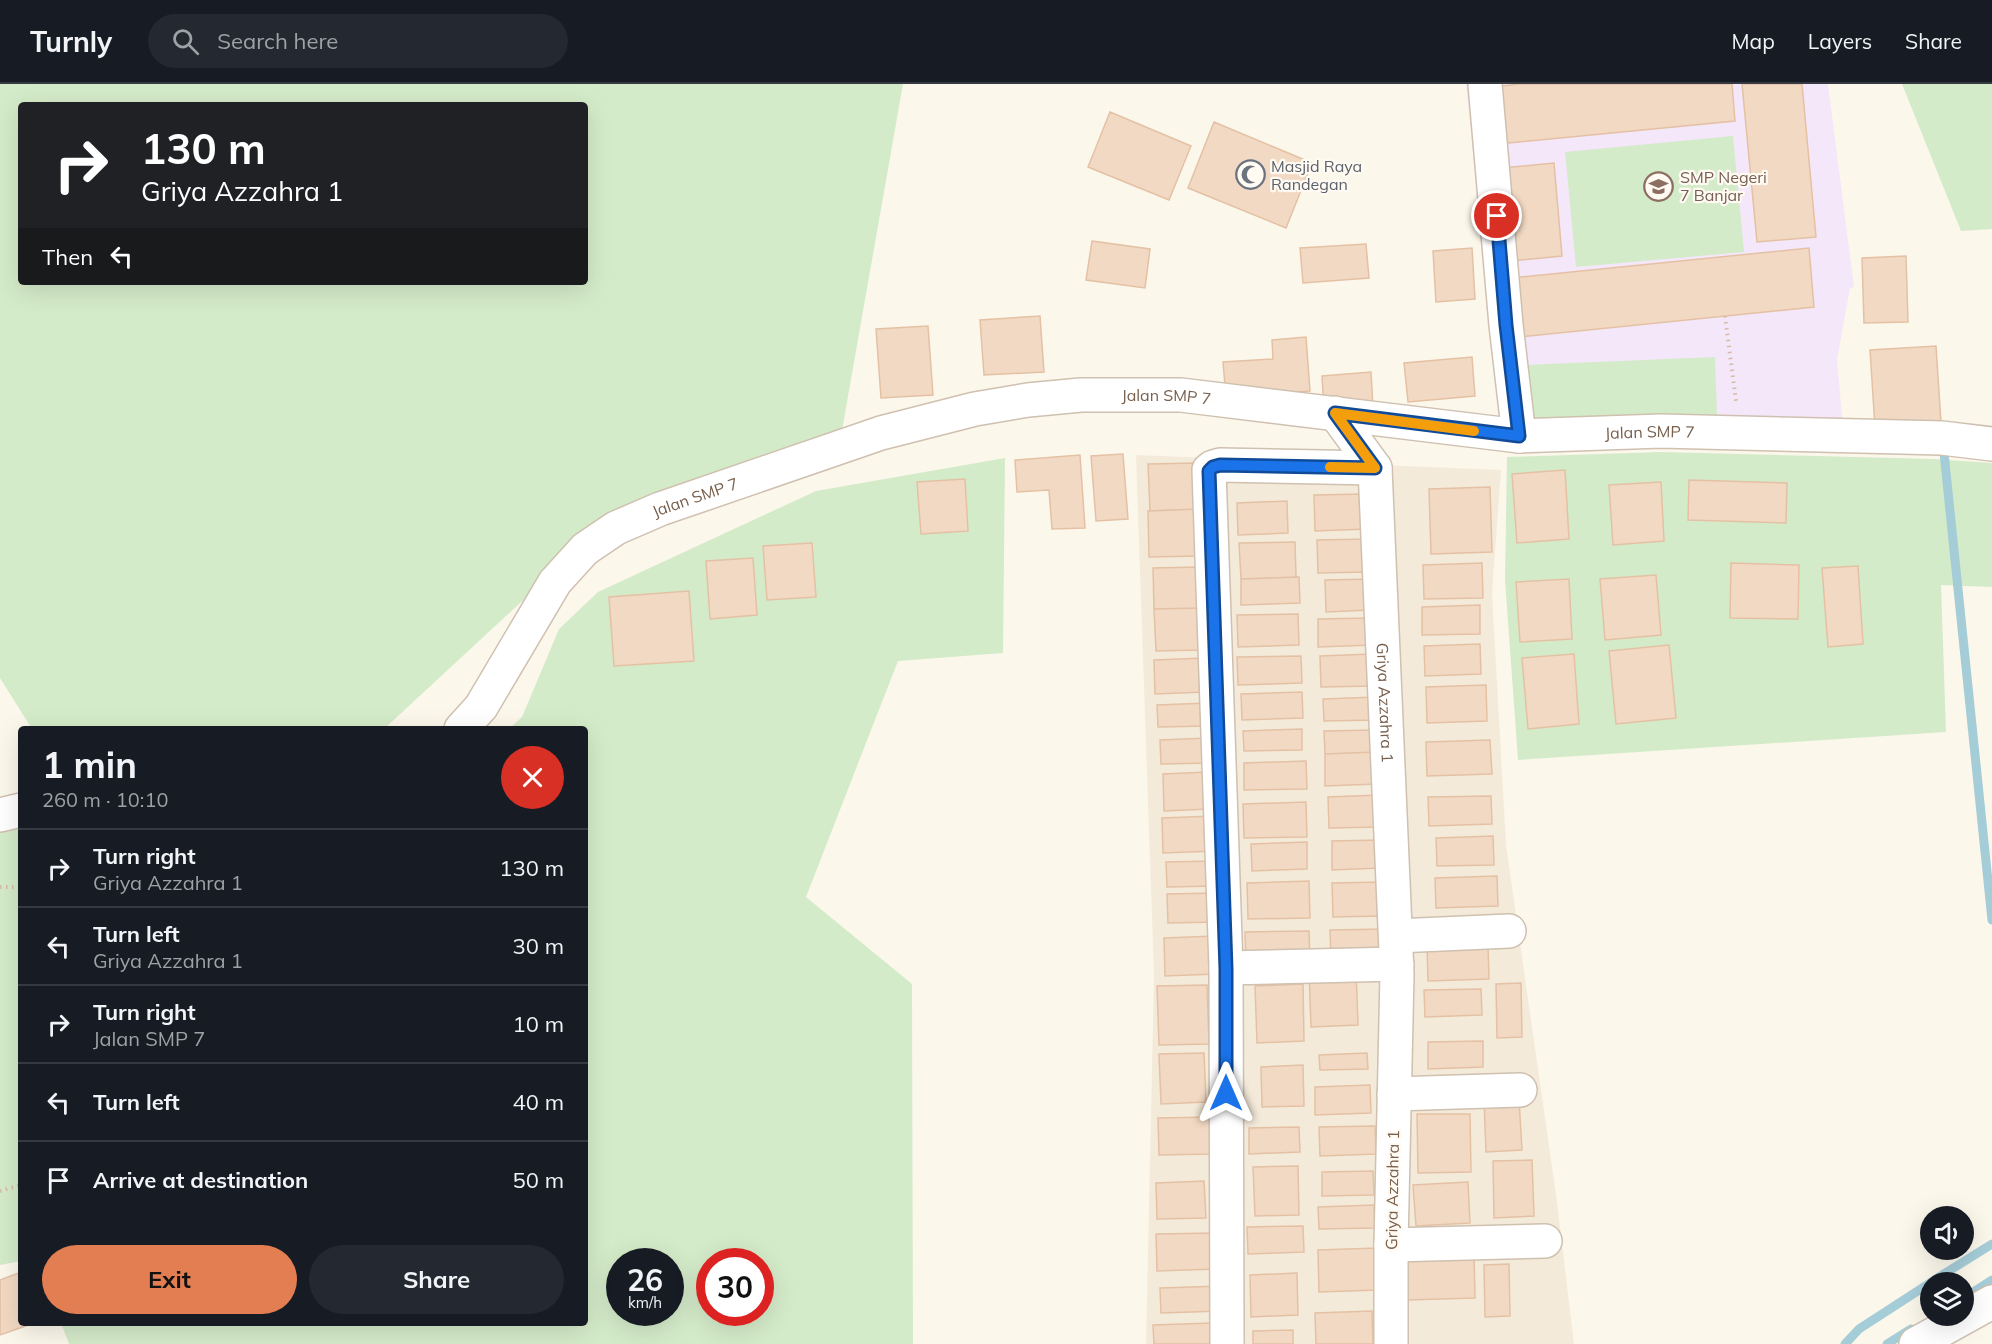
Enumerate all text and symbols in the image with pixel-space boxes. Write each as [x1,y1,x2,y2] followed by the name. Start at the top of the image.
[148,14,568,68] search box
[30,24,112,59] text: Turnly
[169,25,202,58] icon: search
[217,27,338,55] text: Search here
[1732,28,1775,54] text: Map
[1808,28,1872,54] text: Layers
[1905,28,1962,54] text: Share
[141,122,266,175] text: 130 m
[42,126,120,204] icon: right
[1271,156,1362,194] place label: Masjid Raya Randegan
[1234,159,1266,191] mosque icon: Masjid Raya Randegan
[1680,167,1767,205] place label: SMP Negeri 7 Banjar
[1643,170,1675,202] school or university icon: SMP Negeri 7 Banjar
[141,174,343,208] text: Griya Azzahra 1
[1471,190,1522,241] pin
[1480,199,1513,232] icon: arrive
[105,240,138,273] icon: left
[42,243,93,271] text: Then
[1121,385,1212,409] street label: Jalan SMP 7
[1605,421,1695,443] street label: Jalan SMP 7
[649,473,741,521] street label: Jalan SMP 7
[1373,642,1398,763] street label: Griya Azzahra 1
[42,742,137,787] text: 1 min
[501,746,564,809] button: close
[42,787,168,812] text: 260 m · 10:10
[93,842,196,870] text: Turn right
[42,852,75,885] icon: right
[499,854,564,882] text: 130 m
[93,870,243,895] text: Griya Azzahra 1
[93,920,180,948] text: Turn left
[42,930,75,963] icon: left
[513,932,564,960] text: 30 m
[93,948,243,973] text: Griya Azzahra 1
[93,998,196,1026] text: Turn right
[42,1008,75,1041] icon: right
[513,1010,564,1038] text: 10 m
[93,1026,205,1051] text: Jalan SMP 7
[1194,1061,1258,1125] position arrow
[42,1086,75,1119] icon: left
[93,1088,180,1116] text: Turn left
[513,1088,564,1116] text: 40 m
[1381,1130,1403,1250] street label: Griya Azzahra 1
[42,1164,75,1197] icon: arrive
[93,1166,308,1194] text: Arrive at destination
[513,1166,564,1194] text: 50 m
[1920,1206,1974,1326] map controls
[1920,1206,1974,1260] button: sound
[42,1245,297,1314] button: Exit
[309,1245,564,1314] button: Share
[696,1248,774,1326] speed limit sign: 30
[627,1261,663,1299] text: 26
[1920,1272,1974,1326] button: layers
[628,1293,662,1312] text: km/h

